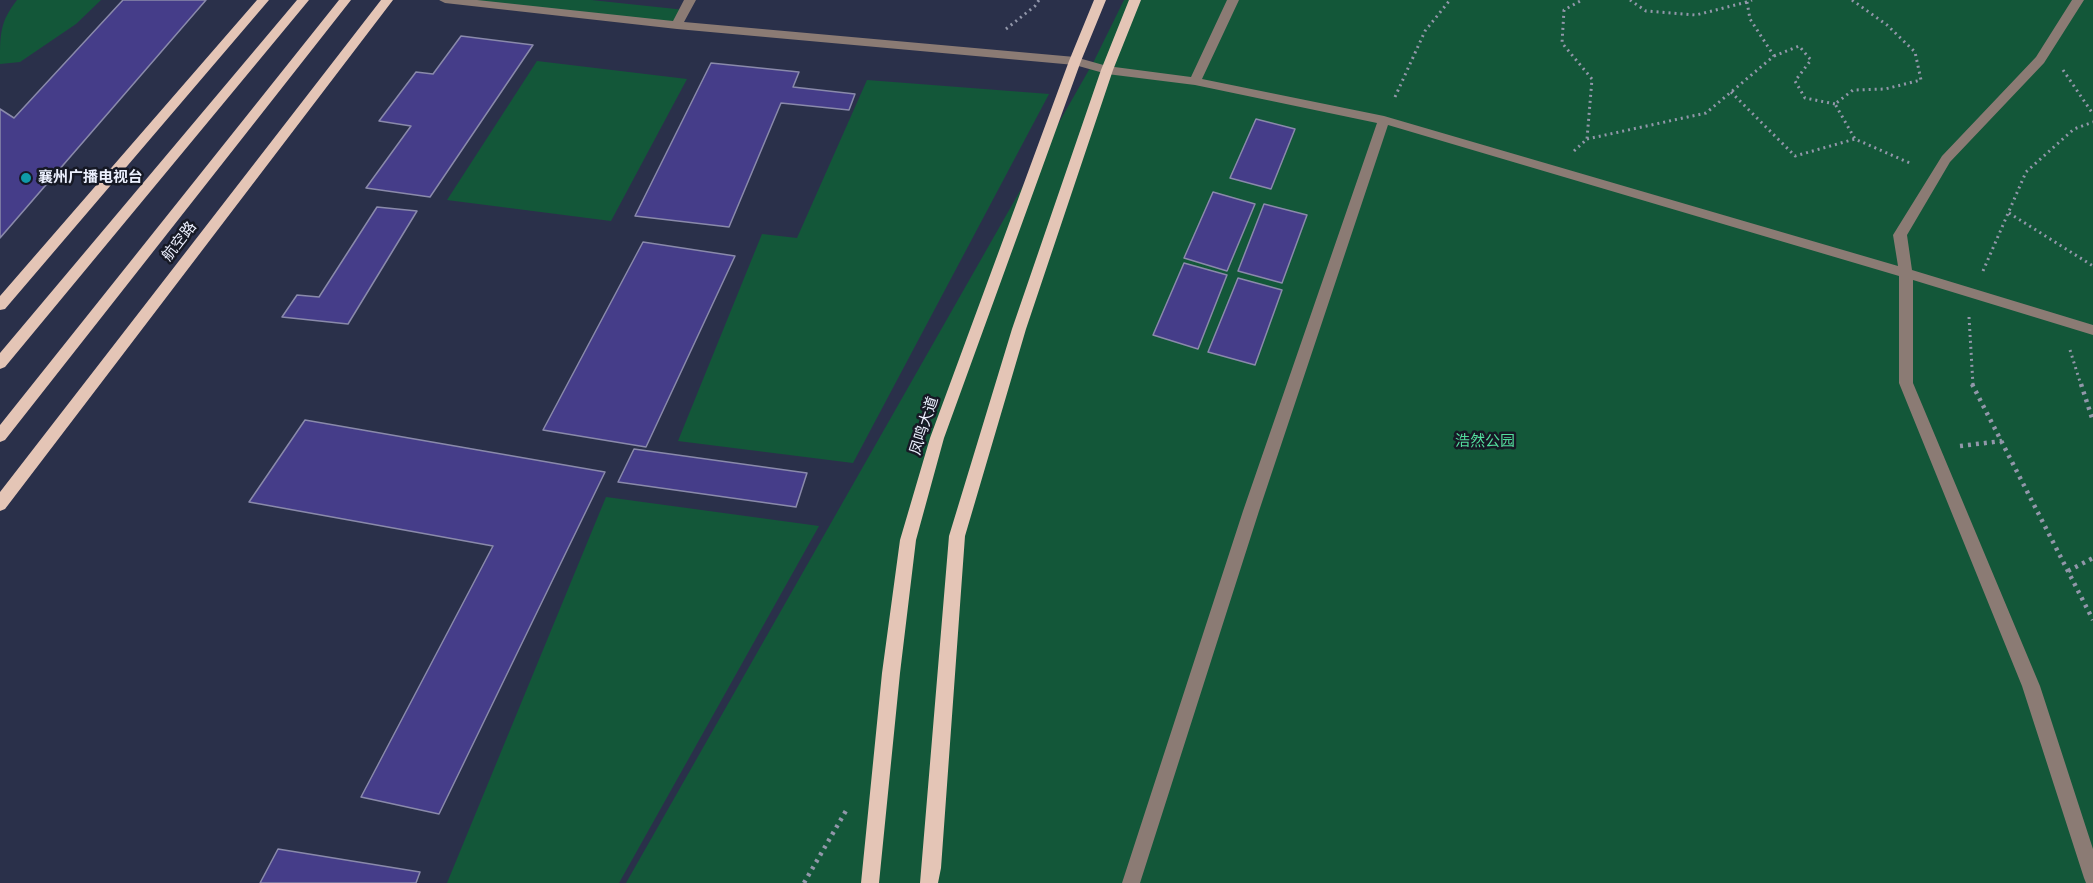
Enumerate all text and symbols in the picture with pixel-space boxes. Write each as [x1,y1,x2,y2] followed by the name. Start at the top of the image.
[38,169,143,187] place label: 襄州广播电视台
[19,171,33,185] marker: 襄州广播电视台
[159,219,201,265] street label: 航空路
[907,395,943,457] street label: 凤鸣大道
[1455,433,1515,451] park label: 浩然公园

